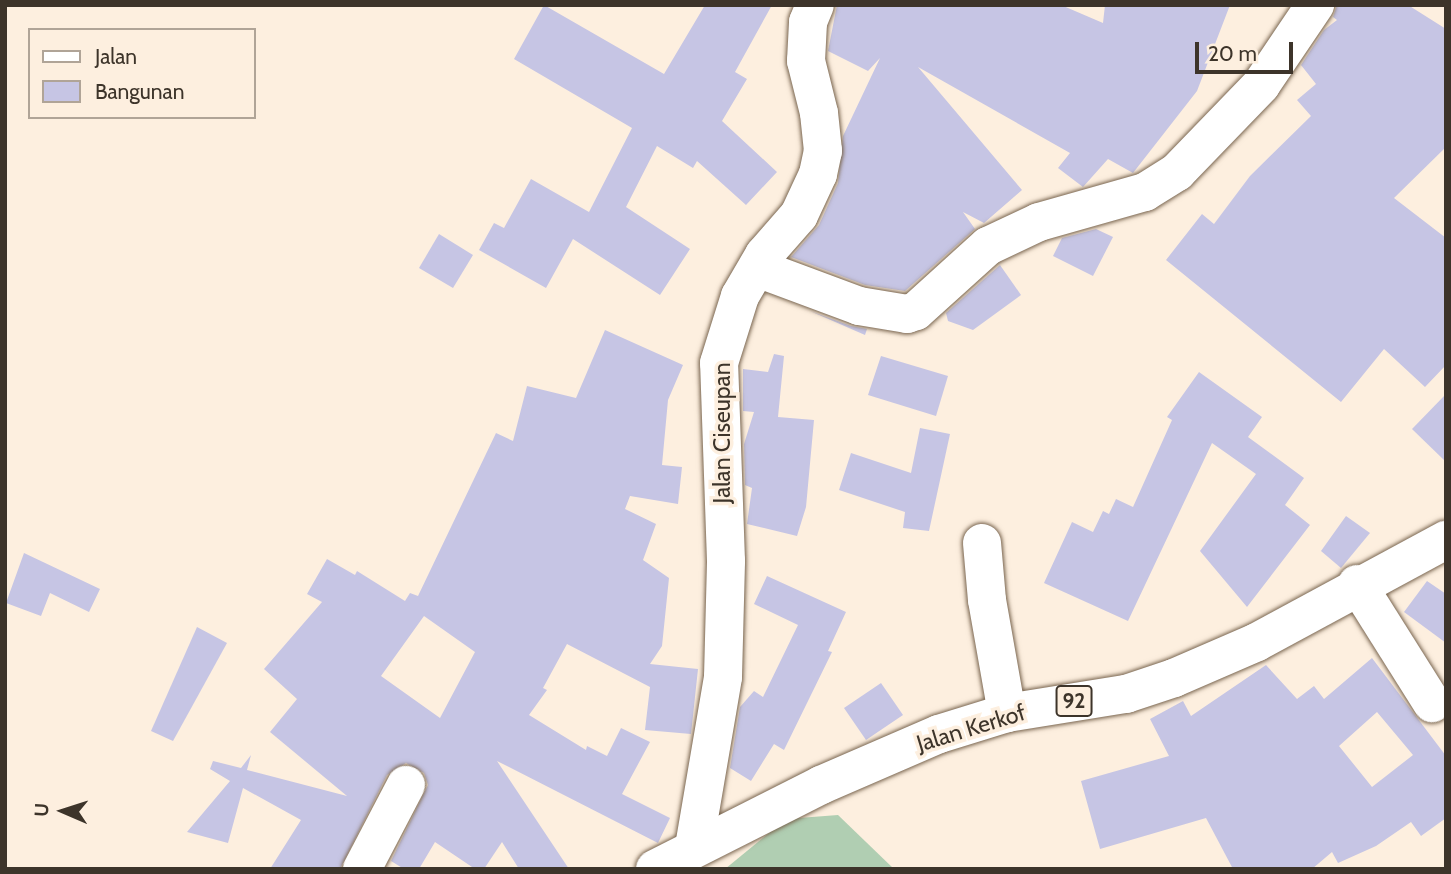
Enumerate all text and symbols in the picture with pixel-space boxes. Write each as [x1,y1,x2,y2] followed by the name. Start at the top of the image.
[28,28,256,119] legend
[1199,28,1297,72] scale bar
[1208,41,1257,66] text: 20 m
[95,44,137,69] text: Jalan
[95,79,184,104] text: Bangunan
[708,363,736,503] street label: Jalan Ciseupan
[1055,684,1093,718] road number: 92
[913,698,1029,758] street label: Jalan Kerkof
[28,776,98,846] north arrow
[30,802,53,817] text: U

